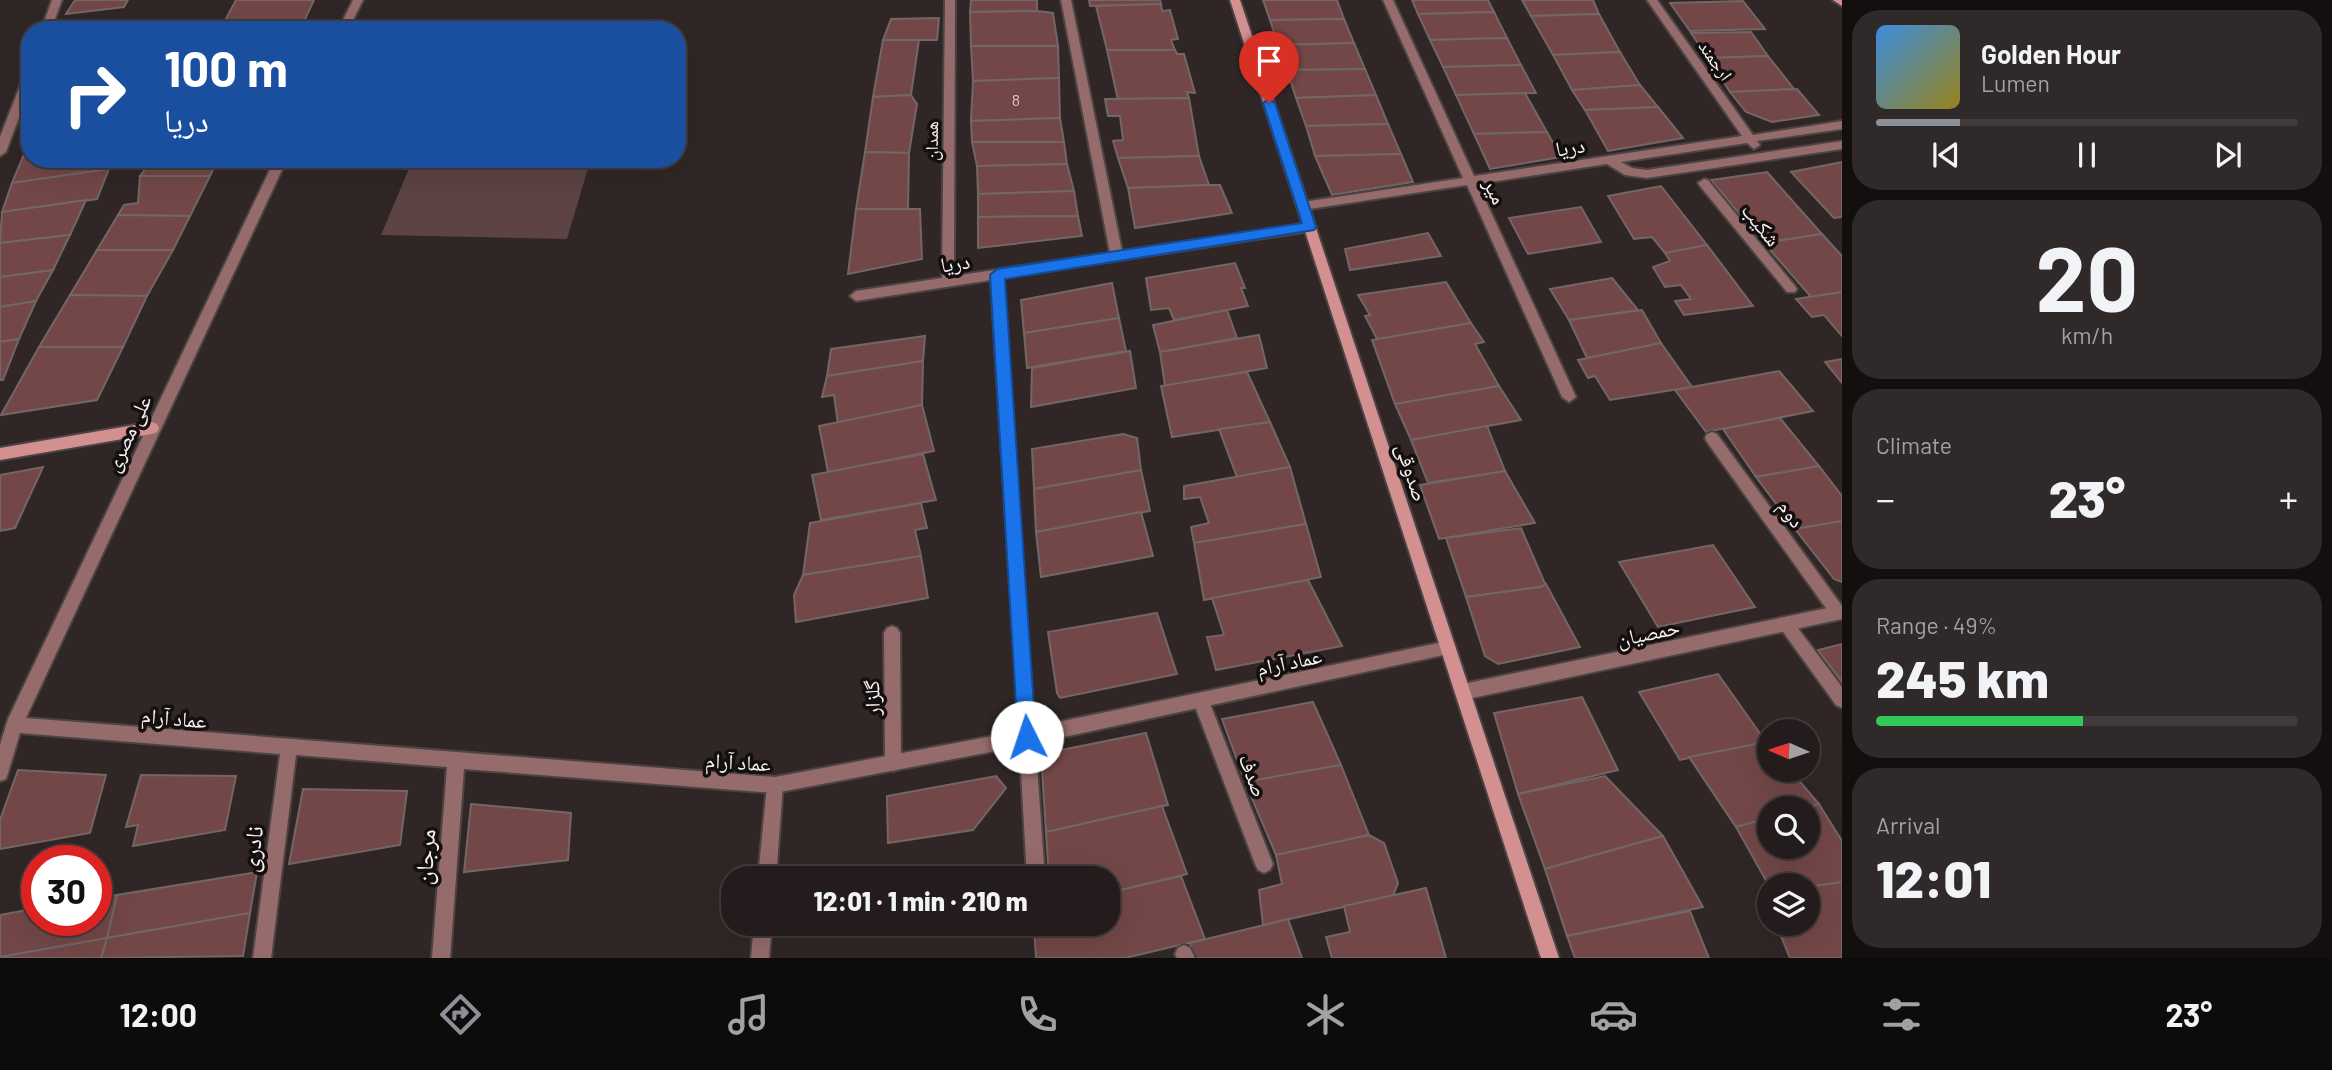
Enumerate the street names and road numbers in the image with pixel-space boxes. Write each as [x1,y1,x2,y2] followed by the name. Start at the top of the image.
[1694,36,1738,84] street label: ارجمند
[920,121,943,161] street label: همدان
[1554,131,1586,161] street label: دریا
[1479,173,1513,208] street label: میر
[1737,197,1787,251] street label: شکیب
[939,247,971,277] street label: دریا
[98,390,158,476] street label: علی مصری
[1390,440,1434,505] street label: صدوقی
[1771,494,1811,534] street label: دوم
[1614,613,1682,652] street label: حمصیان
[1254,642,1325,683] street label: عماد آرام
[858,680,884,717] street label: گلزار
[140,702,208,735] street label: عماد آرام
[704,747,772,778] street label: عماد آرام
[1234,750,1274,800] street label: صدف
[234,824,269,874] street label: نادری
[408,828,441,886] street label: مرجان

